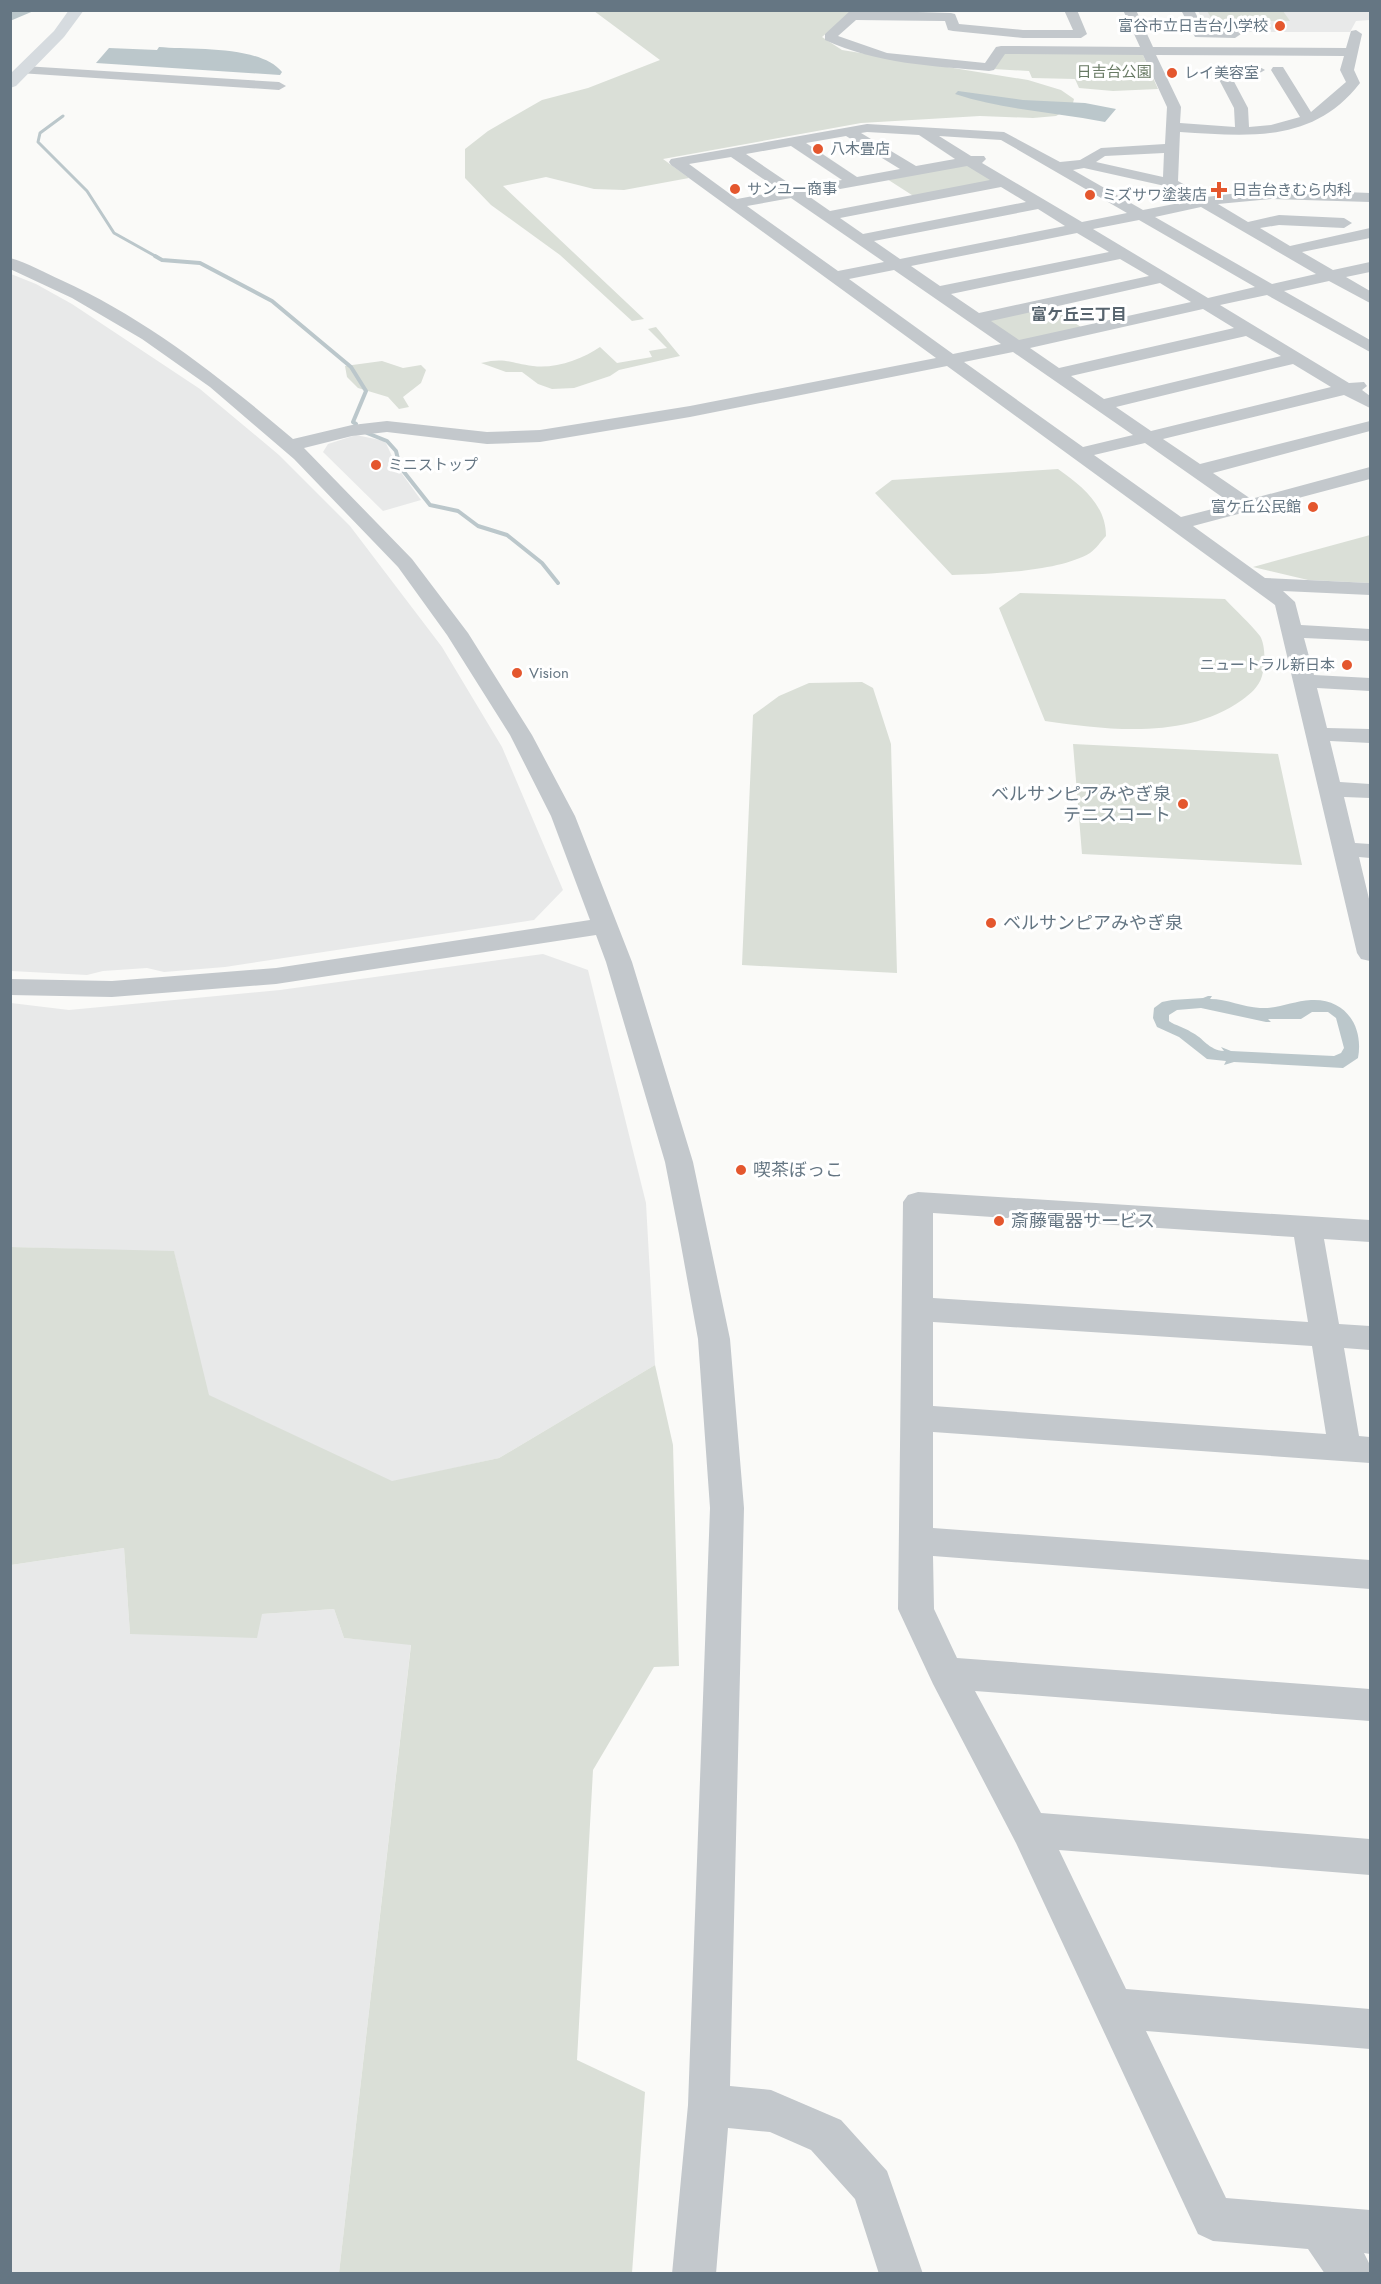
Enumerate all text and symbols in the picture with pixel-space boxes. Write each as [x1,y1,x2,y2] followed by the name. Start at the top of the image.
[1118,15,1268,37] place label: 富谷市立日吉台小学校
[1273,19,1287,33] marker: 富谷市立日吉台小学校
[1076,61,1152,83] park label: 日吉台公園
[1184,62,1259,84] place label: レイ美容室
[1165,66,1179,80] marker: レイ美容室
[830,138,890,160] place label: 八木畳店
[811,142,825,156] marker: 八木畳店
[747,178,837,200] place label: サンユー商事
[1232,179,1352,201] place label: 日吉台きむら内科
[1210,181,1228,199] marker: 日吉台きむら内科
[728,182,742,196] marker: サンユー商事
[1102,184,1207,206] place label: ミズサワ塗装店
[1083,188,1097,202] marker: ミズサワ塗装店
[1031,303,1127,326] district label: 富ケ丘三丁目
[388,454,478,476] place label: ミニストップ
[369,458,383,472] marker: ミニストップ
[1211,496,1301,518] place label: 富ケ丘公民館
[1306,500,1320,514] marker: 富ケ丘公民館
[1200,654,1335,676] place label: ニュートラル新日本
[1340,658,1354,672] marker: ニュートラル新日本
[529,662,569,684] place label: Vision
[510,666,524,680] marker: Vision
[991,781,1171,828] place label: ベルサンピアみやぎ泉 テニスコート
[1176,797,1190,811] marker: ベルサンピアみやぎ泉 テニスコート
[1003,910,1183,936] place label: ベルサンピアみやぎ泉
[984,916,998,930] marker: ベルサンピアみやぎ泉
[753,1157,843,1183] place label: 喫茶ぼっこ
[734,1163,748,1177] marker: 喫茶ぼっこ
[1011,1208,1155,1234] place label: 斎藤電器サービス
[992,1214,1006,1228] marker: 斎藤電器サービス

